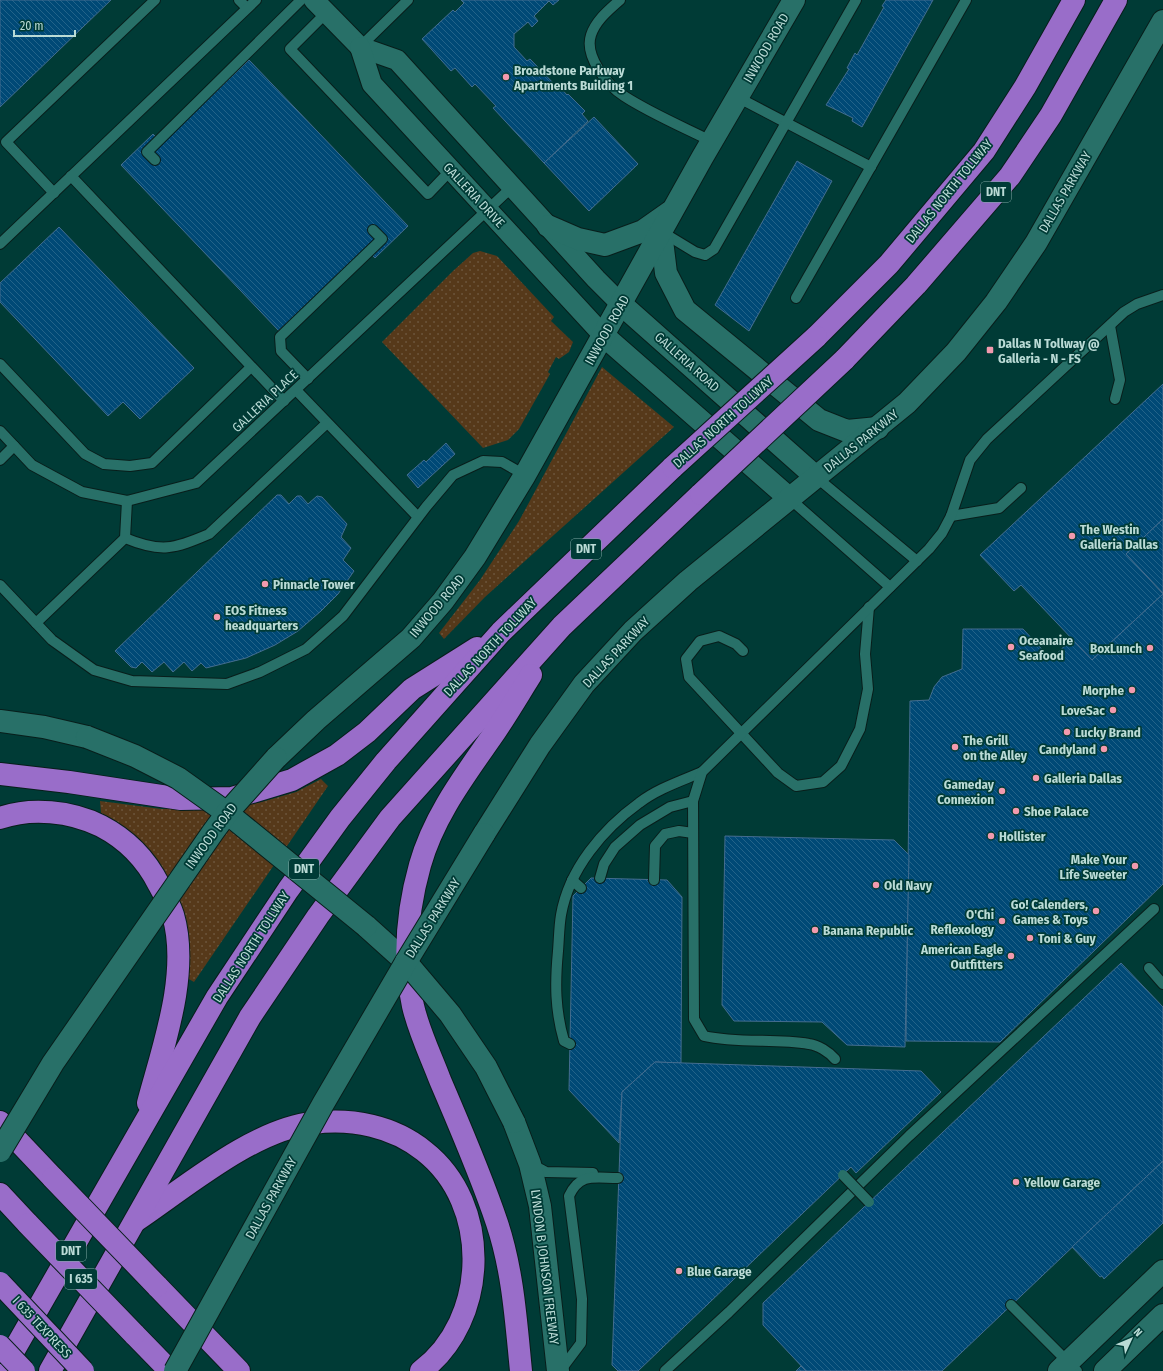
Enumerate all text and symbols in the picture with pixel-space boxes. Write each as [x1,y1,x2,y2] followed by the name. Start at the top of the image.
[740,11,792,85] street label: INWOOD ROAD
[14,12,75,38] scale bar
[20,19,44,33] text: 20 m
[513,63,633,93] place label: Broadstone Parkway Apartments Building 1
[501,72,511,82] marker: Broadstone Parkway Apartments Building 1
[903,136,996,246] street label: DALLAS NORTH TOLLWAY
[1036,148,1095,235] street label: DALLAS PARKWAY
[440,160,508,230] street label: GALLERIA DRIVE
[981,182,1011,202] road number: DNT
[582,293,632,367] street label: INWOOD ROAD
[652,329,722,395] street label: GALLERIA ROAD
[998,336,1100,366] place label: Dallas N Tollway @ Galleria - N - FS
[985,345,995,355] marker: Dallas N Tollway @ Galleria - N - FS
[229,367,301,435] street label: GALLERIA PLACE
[670,373,776,471] street label: DALLAS NORTH TOLLWAY
[821,406,902,476] street label: DALLAS PARKWAY
[1080,522,1158,552] place label: The Westin Galleria Dallas
[1067,531,1077,541] marker: The Westin Galleria Dallas
[571,539,601,559] road number: DNT
[406,572,468,640] street label: INWOOD ROAD
[273,577,355,592] place label: Pinnacle Tower
[260,579,270,589] marker: Pinnacle Tower
[440,594,540,699] street label: DALLAS NORTH TOLLWAY
[225,603,298,633] place label: EOS Fitness headquarters
[212,612,222,622] marker: EOS Fitness headquarters
[579,613,653,691] street label: DALLAS PARKWAY
[1019,633,1074,663] place label: Oceanaire Seafood
[1090,641,1142,656] place label: BoxLunch
[1006,642,1016,652] marker: Oceanaire Seafood
[1145,643,1155,653] marker: BoxLunch
[1082,683,1124,698] place label: Morphe
[1127,685,1137,695] marker: Morphe
[1061,703,1105,718] place label: LoveSac
[1108,705,1118,715] marker: LoveSac
[1075,725,1141,740] place label: Lucky Brand
[1062,727,1072,737] marker: Lucky Brand
[963,733,1028,763] place label: The Grill on the Alley
[950,742,960,752] marker: The Grill on the Alley
[1039,742,1096,757] place label: Candyland
[1099,744,1109,754] marker: Candyland
[1044,771,1122,786] place label: Galleria Dallas
[1031,773,1041,783] marker: Galleria Dallas
[937,777,995,807] place label: Gameday Connexion
[997,786,1007,796] marker: Gameday Connexion
[182,800,240,872] street label: INWOOD ROAD
[1024,804,1089,819] place label: Shoe Palace
[1011,806,1021,816] marker: Shoe Palace
[999,829,1046,844] place label: Hollister
[986,831,996,841] marker: Hollister
[1060,852,1127,882] place label: Make Your Life Sweeter
[289,859,319,879] road number: DNT
[1130,861,1140,871] marker: Make Your Life Sweeter
[402,875,464,961] street label: DALLAS PARKWAY
[884,878,933,893] place label: Old Navy
[871,880,881,890] marker: Old Navy
[210,888,293,1005] street label: DALLAS NORTH TOLLWAY
[1011,897,1088,927] place label: Go! Calenders, Games & Toys
[1091,906,1101,916] marker: Go! Calenders, Games & Toys
[930,907,995,937] place label: O'Chi Reflexology
[997,916,1007,926] marker: O'Chi Reflexology
[823,923,913,938] place label: Banana Republic
[810,925,820,935] marker: Banana Republic
[1038,931,1097,946] place label: Toni & Guy
[1025,933,1035,943] marker: Toni & Guy
[920,942,1003,972] place label: American Eagle Outfitters
[1006,951,1016,961] marker: American Eagle Outfitters
[242,1154,300,1242] street label: DALLAS PARKWAY
[1023,1175,1100,1190] place label: Yellow Garage
[1011,1177,1021,1187] marker: Yellow Garage
[528,1189,562,1346] street label: LYNDON B JOHNSON FREEWAY
[56,1241,86,1261] road number: DNT
[687,1264,752,1279] place label: Blue Garage
[674,1266,684,1276] marker: Blue Garage
[65,1269,97,1289] road number: I 635
[10,1293,74,1361] street label: I 635 TEXPRESS
[1111,1319,1151,1359] north arrow
[1131,1326,1145,1339] text: N

